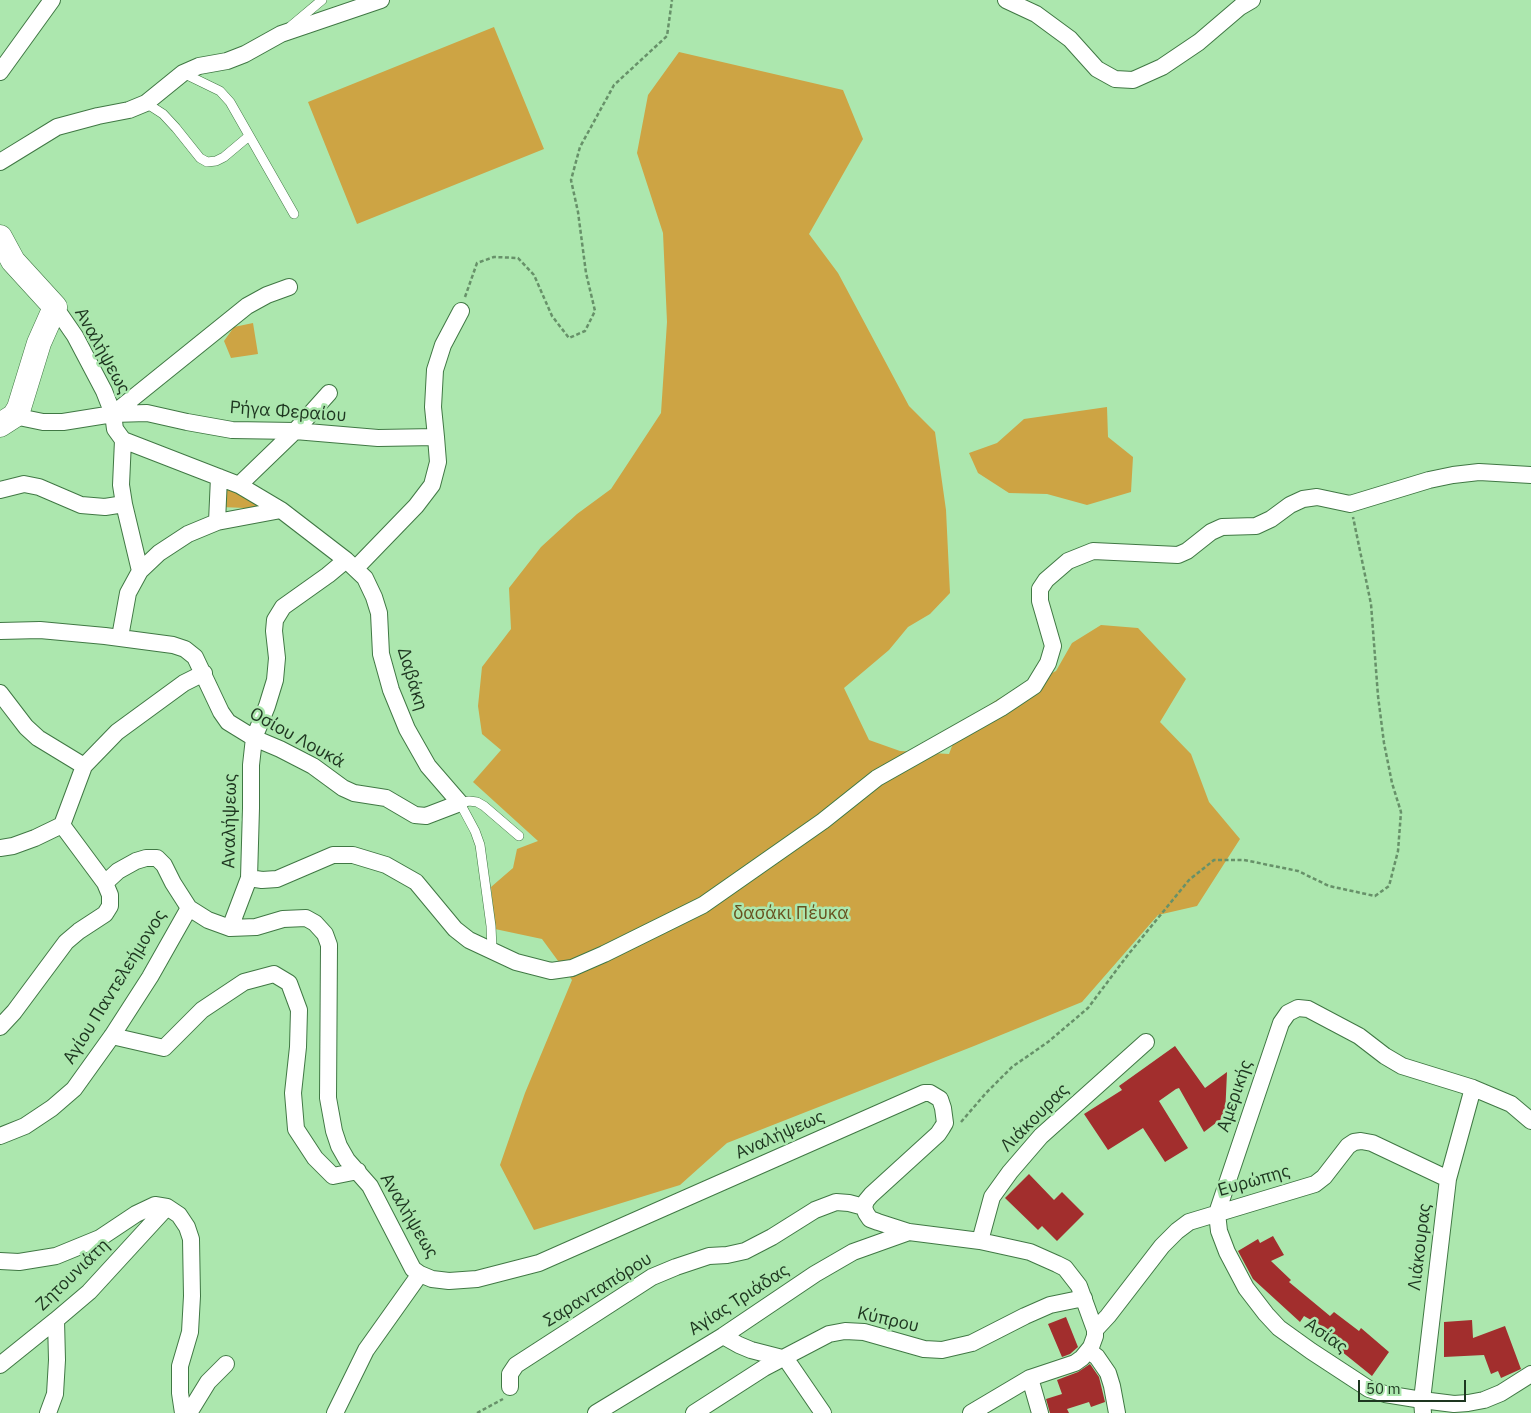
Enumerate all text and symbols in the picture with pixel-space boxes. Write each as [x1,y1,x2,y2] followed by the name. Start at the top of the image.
[69,304,135,398] street label: Αναλήψεως
[229,397,347,427] street label: Ρήγα Φεραίου
[392,645,432,713] street label: Δαβάκη
[246,703,348,773] street label: Οσίου Λουκά
[218,773,242,869] street label: Αναλήψεως
[733,903,849,925] park label: δασάκι Πέυκα
[59,906,171,1068] street label: Αγίου Παντελεήμονος
[1213,1057,1257,1135] street label: Αμερικής
[996,1079,1074,1157] street label: Λιάκουρας
[732,1106,828,1164] street label: Αναλήψεως
[1215,1160,1293,1202] street label: Ευρώπης
[375,1170,443,1262] street label: Αναλήψεως
[1404,1202,1436,1292] street label: Λιάκουρας
[32,1235,114,1315] street label: Ζητουνιάτη
[540,1248,656,1332] street label: Σαρανταπόρου
[685,1259,793,1341] street label: Αγίας Τριάδας
[855,1302,921,1338] street label: Κύπρου
[1300,1314,1352,1358] street label: Ασίας
[1361,1370,1468,1402] scale bar
[1366,1379,1401,1398] text: 50 m

